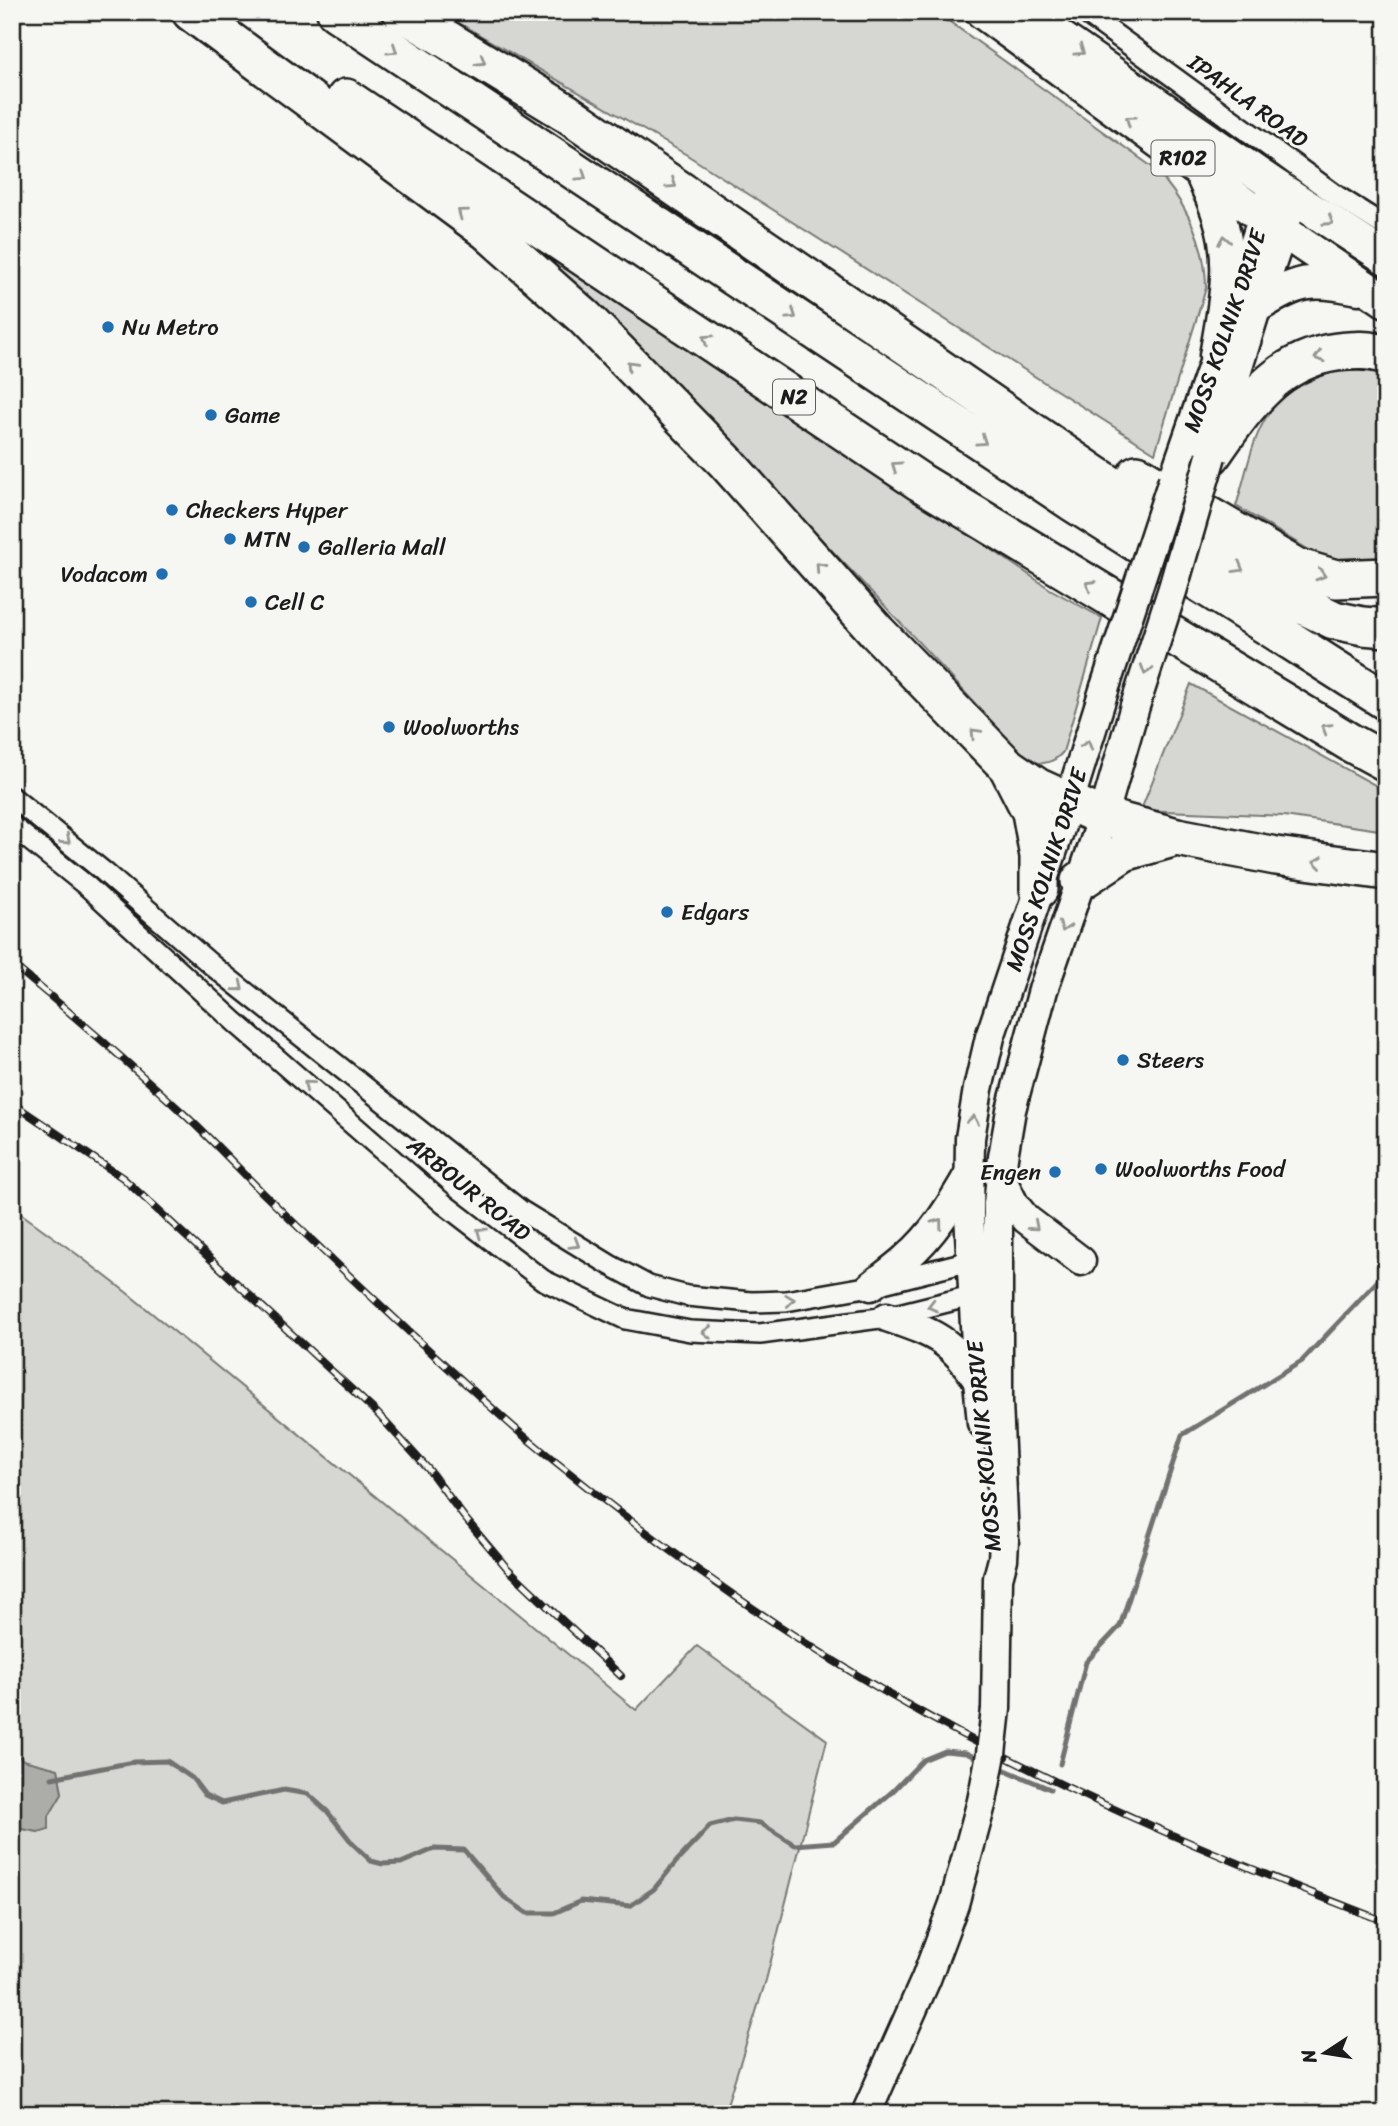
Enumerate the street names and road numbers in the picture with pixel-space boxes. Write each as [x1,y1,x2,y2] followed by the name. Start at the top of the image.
[1178,42,1317,159] street label: IPAHLA ROAD
[1152,140,1214,176] road number: R102
[1171,223,1279,438] street label: MOSS KOLNIK DRIVE
[773,380,815,414] road number: N2
[993,762,1099,977] street label: MOSS KOLNIK DRIVE
[397,1125,541,1252] street label: ARBOUR ROAD
[954,1337,1014,1553] street label: MOSS KOLNIK DRIVE

